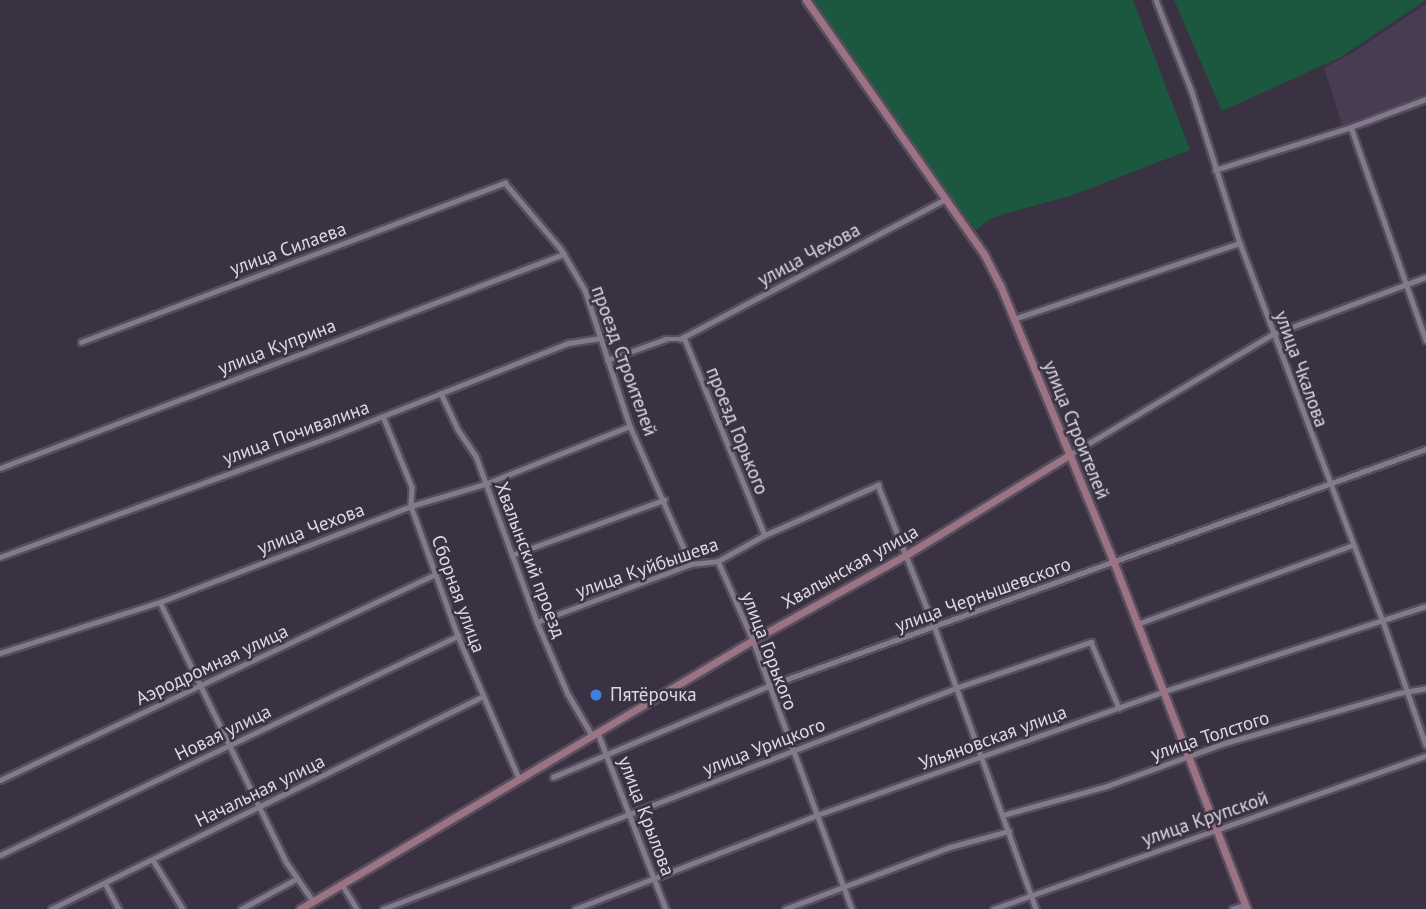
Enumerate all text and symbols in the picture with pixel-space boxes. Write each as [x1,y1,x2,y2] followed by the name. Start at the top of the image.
[227,217,349,281] street label: улица Силаева
[754,219,864,291] street label: улица Чехова
[586,283,662,439] street label: проезд Строителей
[1269,308,1333,430] street label: улица Чкалова
[215,314,339,380] street label: улица Куприна
[1038,357,1114,503] street label: улица Строителей
[701,364,773,498] street label: проезд Горького
[220,396,372,470] street label: улица Почивалина
[490,479,570,641] street label: Хвалынский проезд
[254,498,368,560] street label: улица Чехова
[778,520,922,614] street label: Хвалынская улица
[426,532,490,656] street label: Сборная улица
[573,533,721,603] street label: улица Куйбышева
[892,553,1074,637] street label: улица Чернышевского
[736,589,802,713] street label: улица Горького
[132,620,292,710] street label: Аэродромная улица
[610,684,697,706] place label: Пятёрочка
[588,687,604,703] marker: Пятёрочка
[171,700,275,766] street label: Новая улица
[916,701,1070,775] street label: Ульяновская улица
[1148,706,1272,766] street label: улица Толстого
[699,713,829,781] street label: улица Урицкого
[191,750,329,832] street label: Начальная улица
[613,753,679,879] street label: улица Крылова
[1139,787,1271,851] street label: улица Крупской

